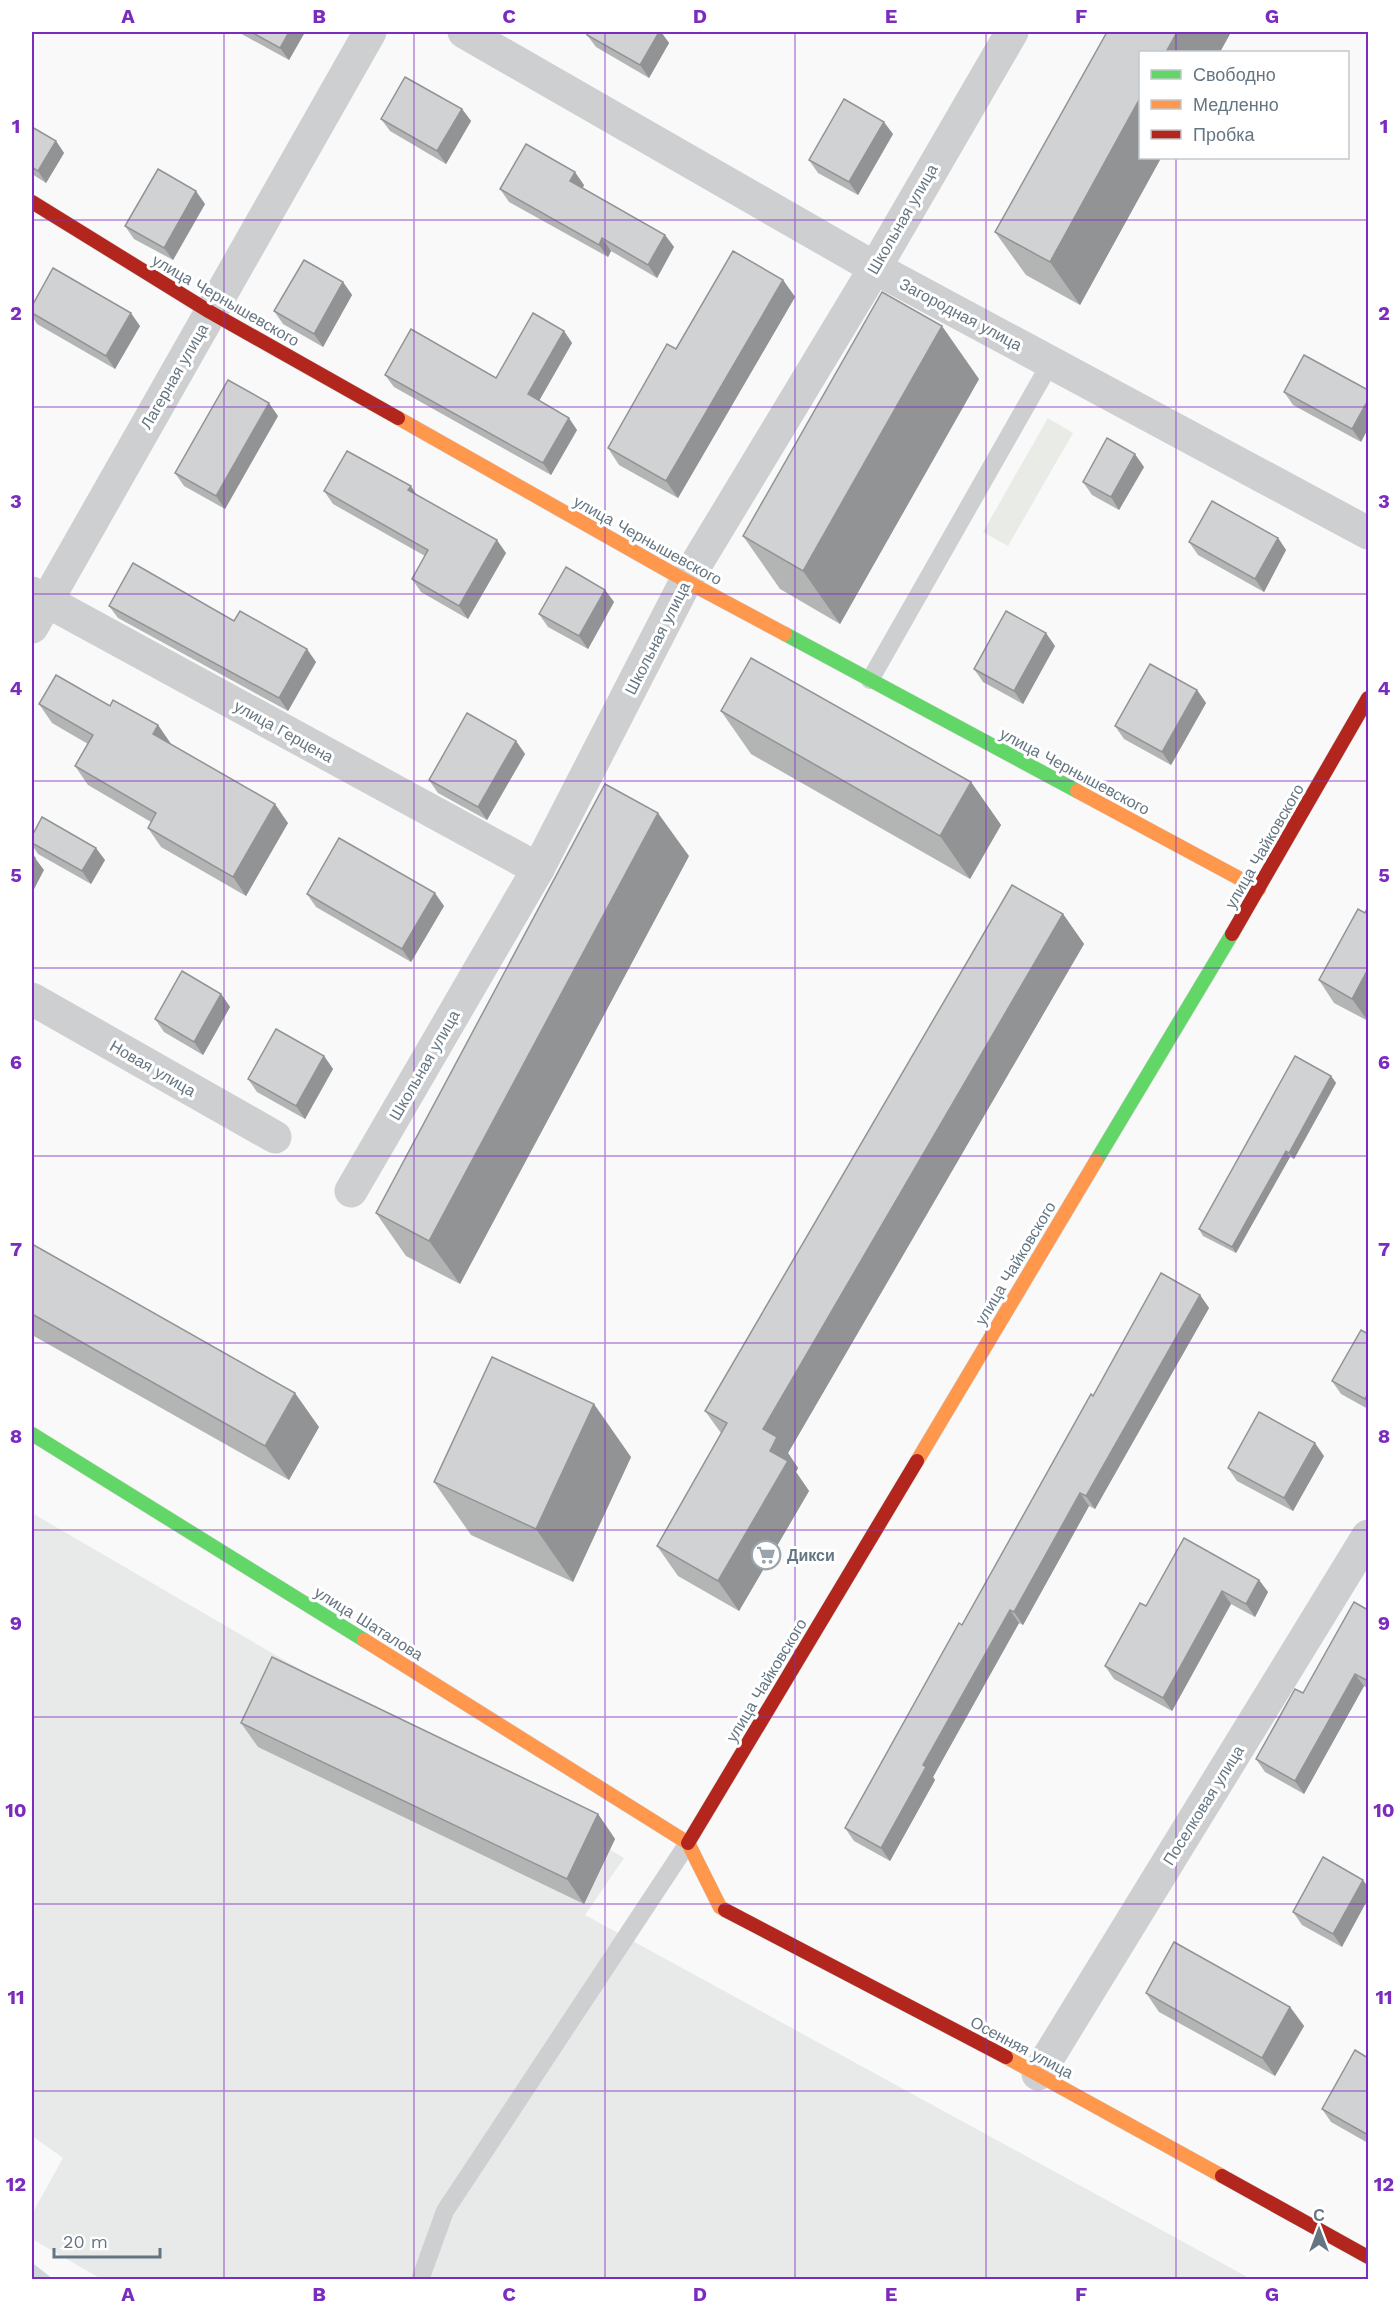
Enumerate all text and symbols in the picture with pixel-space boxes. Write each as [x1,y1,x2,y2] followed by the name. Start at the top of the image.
[121,4,135,28] text: A
[312,4,326,28] text: B
[502,4,516,28] text: C
[693,4,707,28] text: D
[885,4,897,28] text: E
[1075,4,1087,28] text: F
[1265,4,1279,28] text: G
[1139,51,1349,159] legend
[1193,64,1276,85] text: Свободно
[1193,94,1279,115] text: Медленно
[12,114,20,138] text: 1
[1380,114,1388,138] text: 1
[1193,124,1256,145] text: Пробка
[863,161,942,278] street label: Школьная улица
[149,251,303,350] street label: улица Чернышевского
[896,274,1025,355] street label: Загородная улица
[10,301,22,325] text: 2
[1378,301,1390,325] text: 2
[137,320,212,432] street label: Лагерная улица
[10,489,22,513] text: 3
[1378,489,1390,513] text: 3
[570,492,725,589] street label: улица Чернышевского
[621,579,694,698] street label: Школьная улица
[10,676,23,700] text: 4
[1378,676,1391,700] text: 4
[231,696,337,767] street label: улица Герцена
[997,724,1153,819] street label: улица Чернышевского
[1221,780,1308,912] street label: улица Чайковского
[10,863,22,887] text: 5
[1378,863,1390,887] text: 5
[385,1007,464,1124] street label: Школьная улица
[107,1036,199,1101] street label: Новая улица
[10,1050,22,1074] text: 6
[1378,1050,1390,1074] text: 6
[971,1198,1060,1329] street label: улица Чайковского
[10,1237,22,1261] text: 7
[1378,1237,1390,1261] text: 7
[10,1424,22,1448] text: 8
[1378,1424,1390,1448] text: 8
[750,1539,782,1571] supermarket icon: Дикси
[787,1546,835,1565] place label: Дикси
[311,1582,427,1664] street label: улица Шаталова
[10,1611,22,1635] text: 9
[1378,1611,1390,1635] text: 9
[722,1615,811,1746] street label: улица Чайковского
[1159,1742,1248,1869] street label: Поселковая улица
[5,1798,27,1822] text: 10
[1373,1798,1395,1822] text: 10
[7,1985,25,2009] text: 11
[1375,1985,1393,2009] text: 11
[967,2012,1077,2083] street label: Осенняя улица
[6,2172,26,2196] text: 12
[1374,2172,1394,2196] text: 12
[1289,2200,1349,2260] north arrow
[1313,2206,1325,2225] text: С
[54,2221,160,2259] scale bar
[63,2231,108,2252] text: 20 m
[121,2282,135,2306] text: A
[312,2282,326,2306] text: B
[502,2282,516,2306] text: C
[693,2282,707,2306] text: D
[885,2282,897,2306] text: E
[1075,2282,1087,2306] text: F
[1265,2282,1279,2306] text: G

